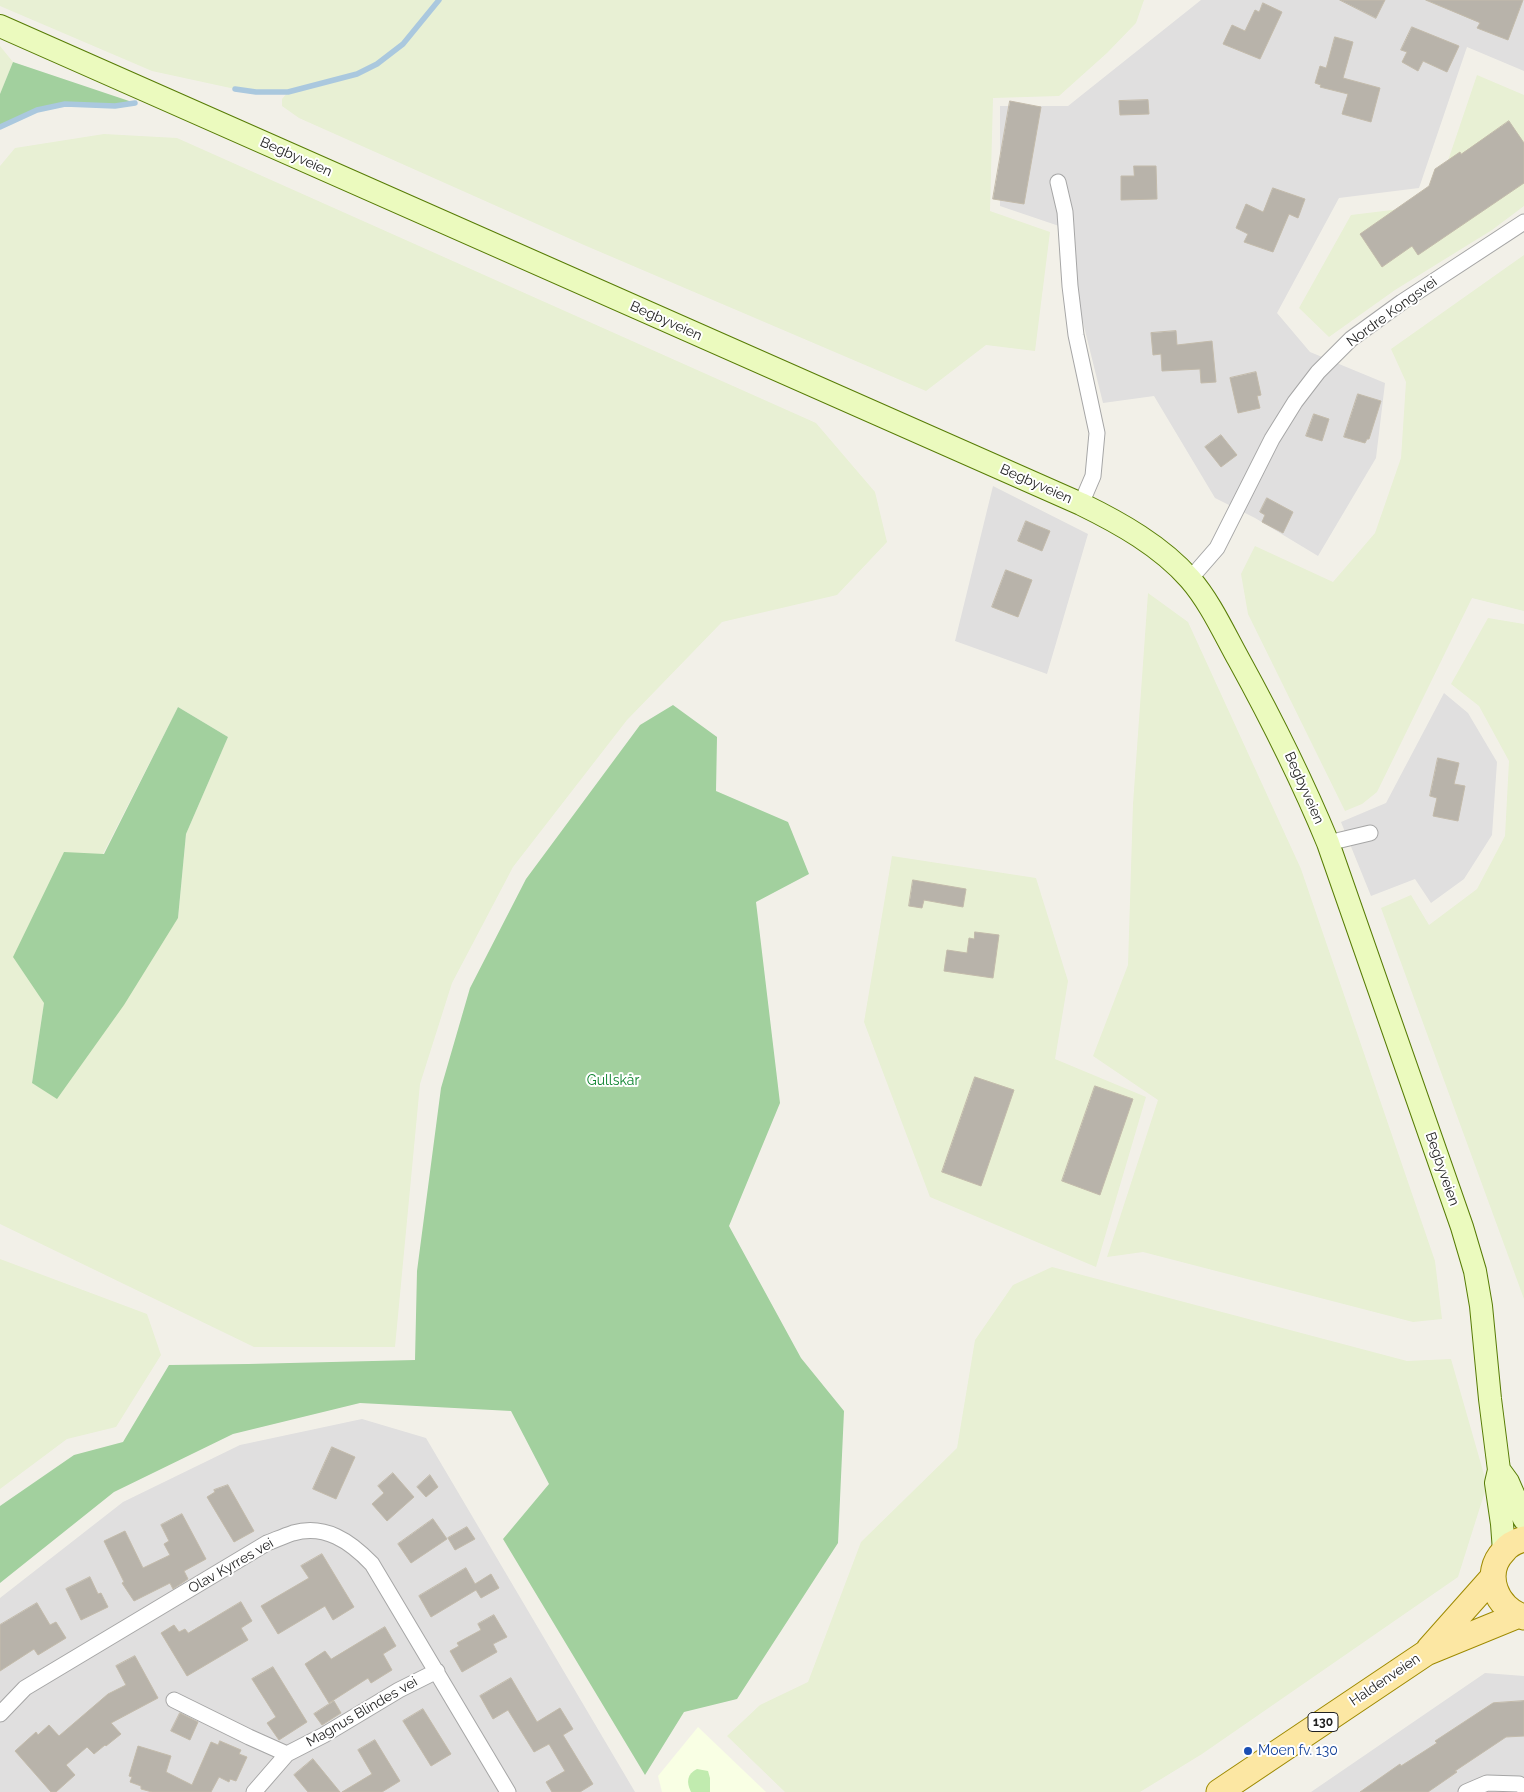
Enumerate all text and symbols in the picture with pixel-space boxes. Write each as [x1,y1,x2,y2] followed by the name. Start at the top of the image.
[257,134,335,180] street label: Begbyveien
[1343,274,1441,350] street label: Nordre Kongsvei
[627,298,705,344] street label: Begbyveien
[997,461,1075,507] street label: Begbyveien
[1281,749,1327,827] street label: Begbyveien
[587,1073,639,1089] park label: Gullskår
[1422,1130,1462,1208] street label: Begbyveien
[185,1535,277,1597] street label: Olav Kyrres vei
[1347,1650,1423,1710] street label: Haldenveien
[304,1673,420,1751] street label: Magnus Blindes vei
[1308,1712,1338,1731] road number: 130
[1258,1743,1338,1759] place label: Moen fv. 130
[1242,1745,1254,1757] marker: Moen fv. 130

